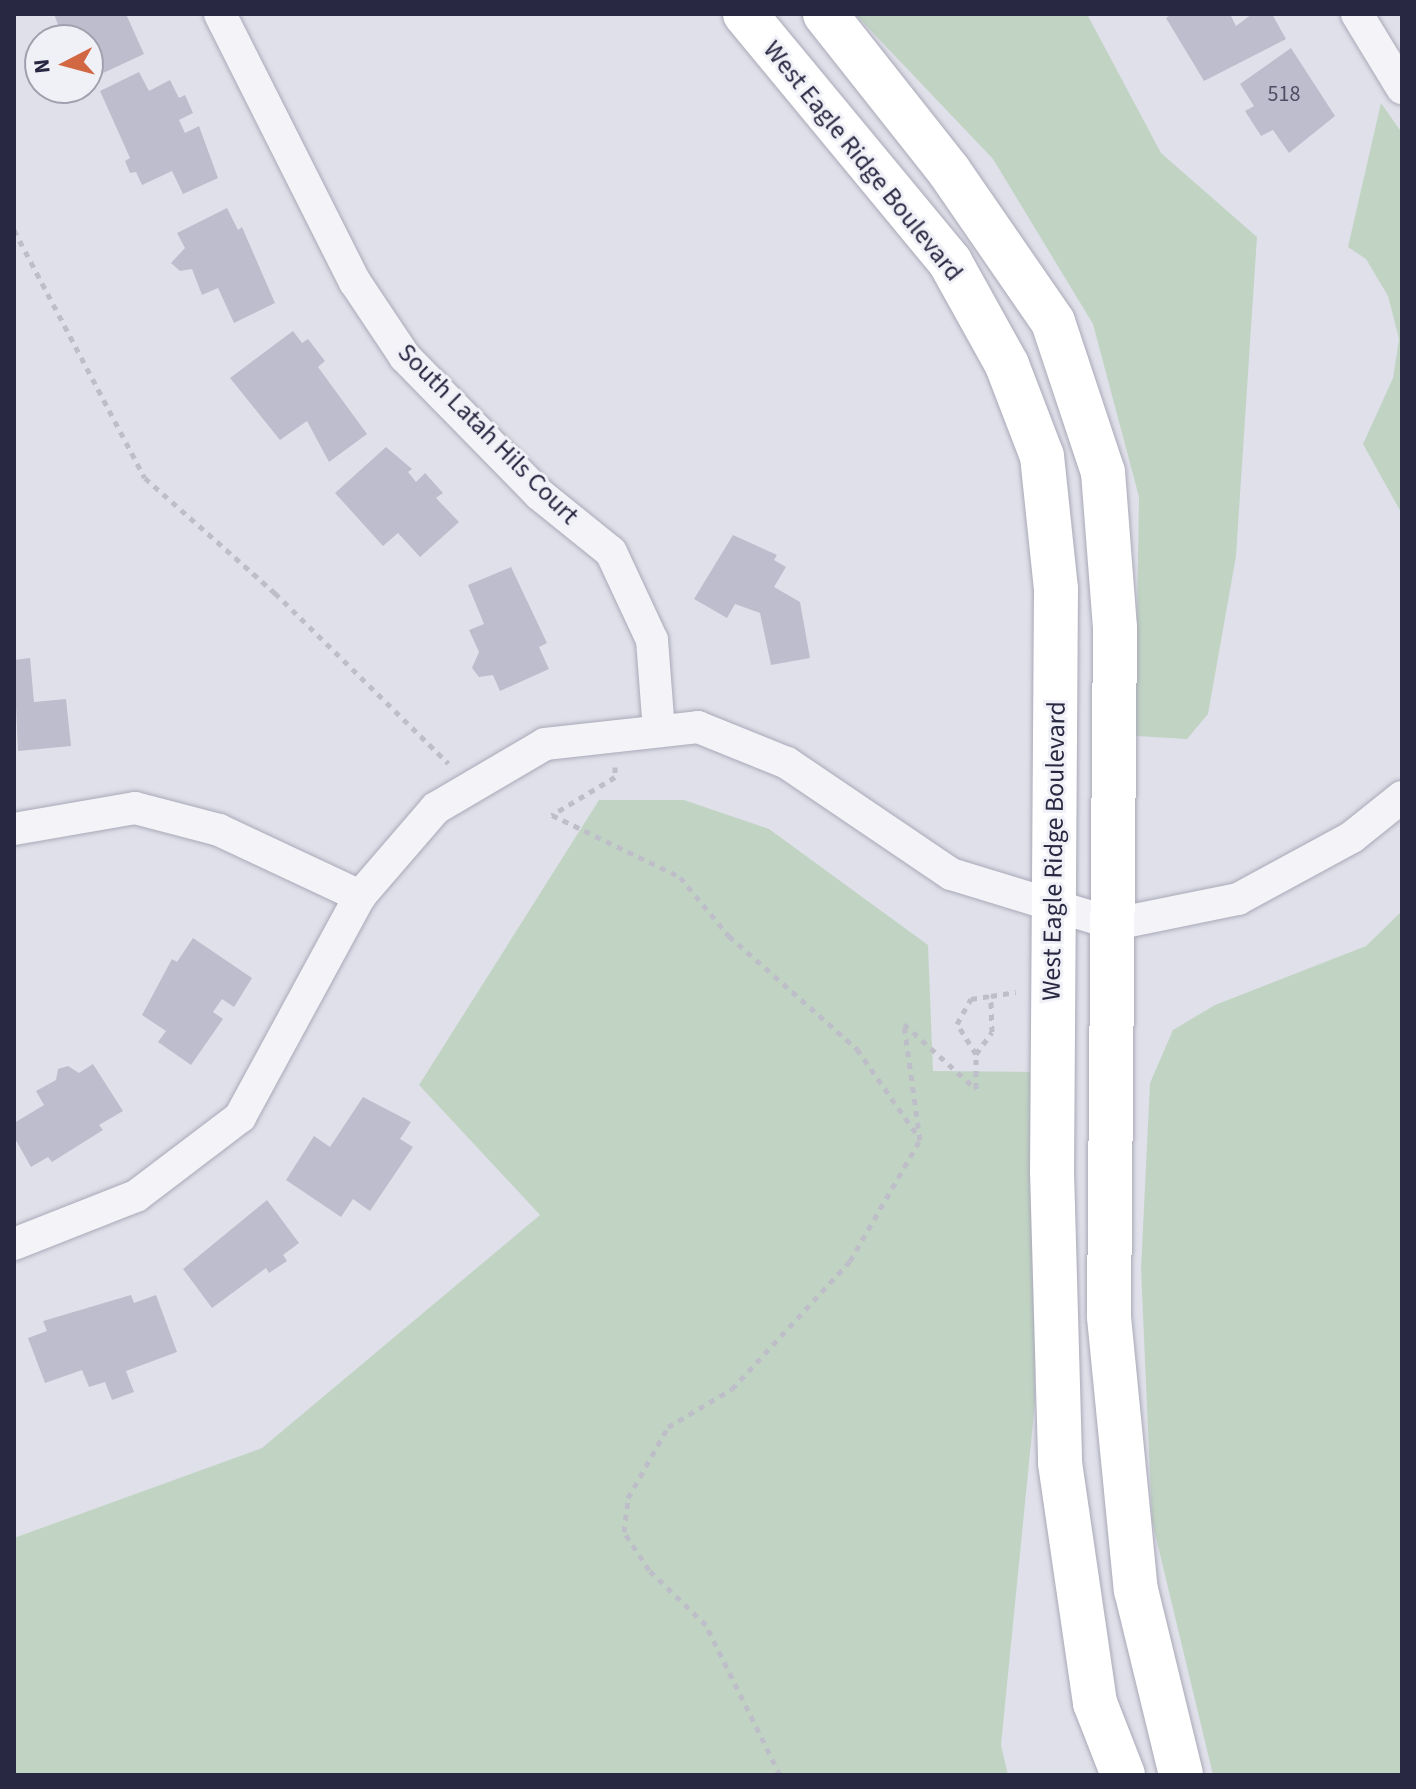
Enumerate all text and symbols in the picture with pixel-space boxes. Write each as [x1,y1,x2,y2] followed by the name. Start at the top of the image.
[24,24,104,104] north arrow
[757,35,969,287] street label: West Eagle Ridge Boulevard
[25,57,59,75] text: N
[1268,82,1300,108] house number: 518
[391,337,585,531] street label: South Latah Hils Court
[1036,701,1072,1001] street label: West Eagle Ridge Boulevard

